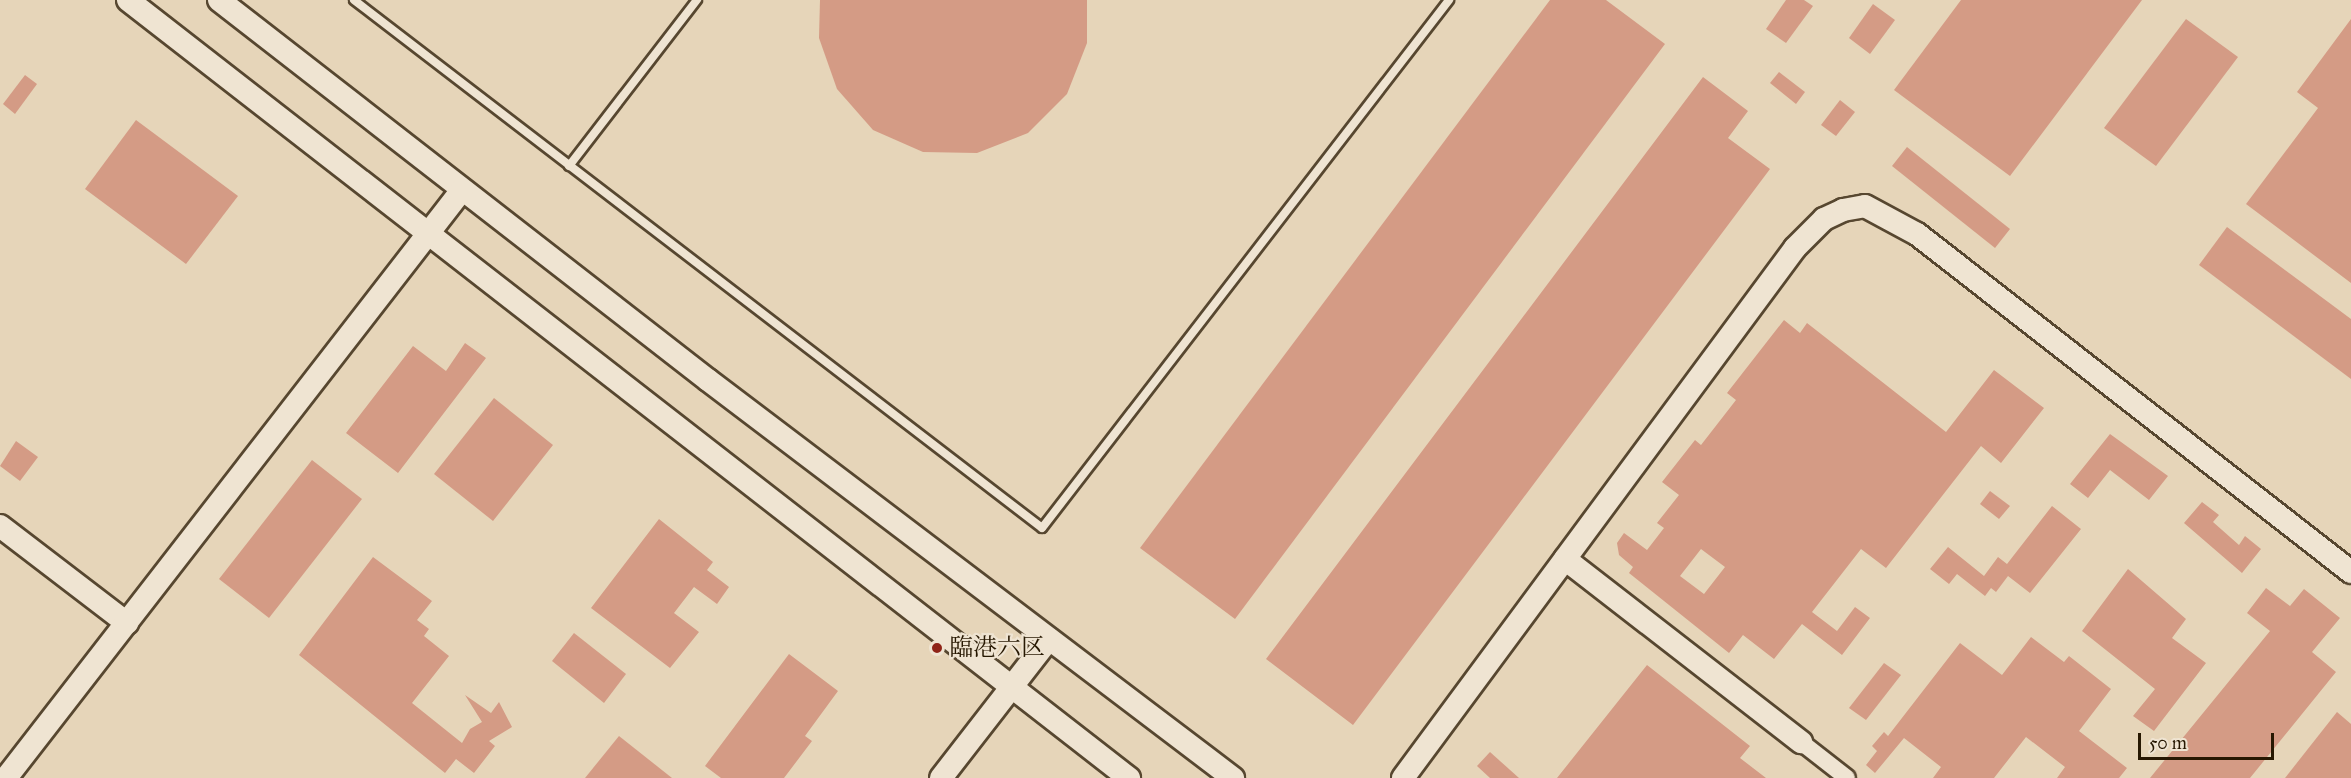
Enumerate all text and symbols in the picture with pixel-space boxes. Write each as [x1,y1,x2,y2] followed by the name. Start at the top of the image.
[949,634,1045,662] place label: 臨港六区
[930,641,944,655] marker: 臨港六区
[2141,721,2278,759] scale bar
[2149,732,2187,754] text: 50 m

